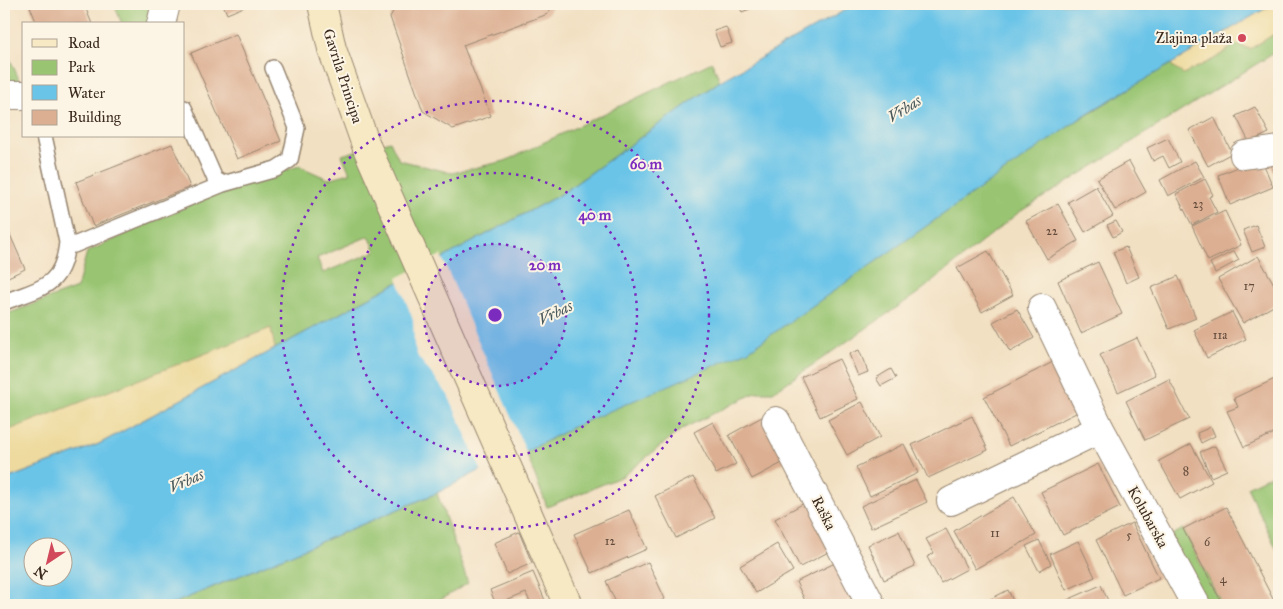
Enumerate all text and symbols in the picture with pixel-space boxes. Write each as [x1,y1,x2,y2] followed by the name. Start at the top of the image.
[22,22,185,138] legend
[319,26,367,126] street label: Gavrila Principa
[1156,29,1233,47] place label: Zlajina plaža
[1236,32,1248,44] marker: Zlajina plaža
[68,34,100,52] text: Road
[68,58,95,76] text: Park
[68,84,105,102] text: Water
[884,91,925,126] water label: Vrbas
[68,108,122,126] text: Building
[630,155,663,173] text: 60 m
[1193,197,1204,211] house number: 23
[579,206,612,225] text: 40 m
[1046,224,1058,238] house number: 22
[529,256,561,274] text: 20 m
[1243,279,1255,293] house number: 17
[535,296,576,329] water label: Vrbas
[486,306,504,324] centre of rings
[1213,328,1228,342] house number: 11a
[166,464,207,496] water label: Vrbas
[1183,464,1189,478] house number: 8
[1124,483,1173,552] street label: Kolubarska
[808,493,840,534] street label: Raška
[990,526,1000,540] house number: 11
[1126,528,1132,542] house number: 5
[605,534,615,548] house number: 12
[1204,535,1211,549] house number: 6
[22,536,72,586] north arrow
[31,562,51,583] text: N
[1220,572,1227,586] house number: 4

